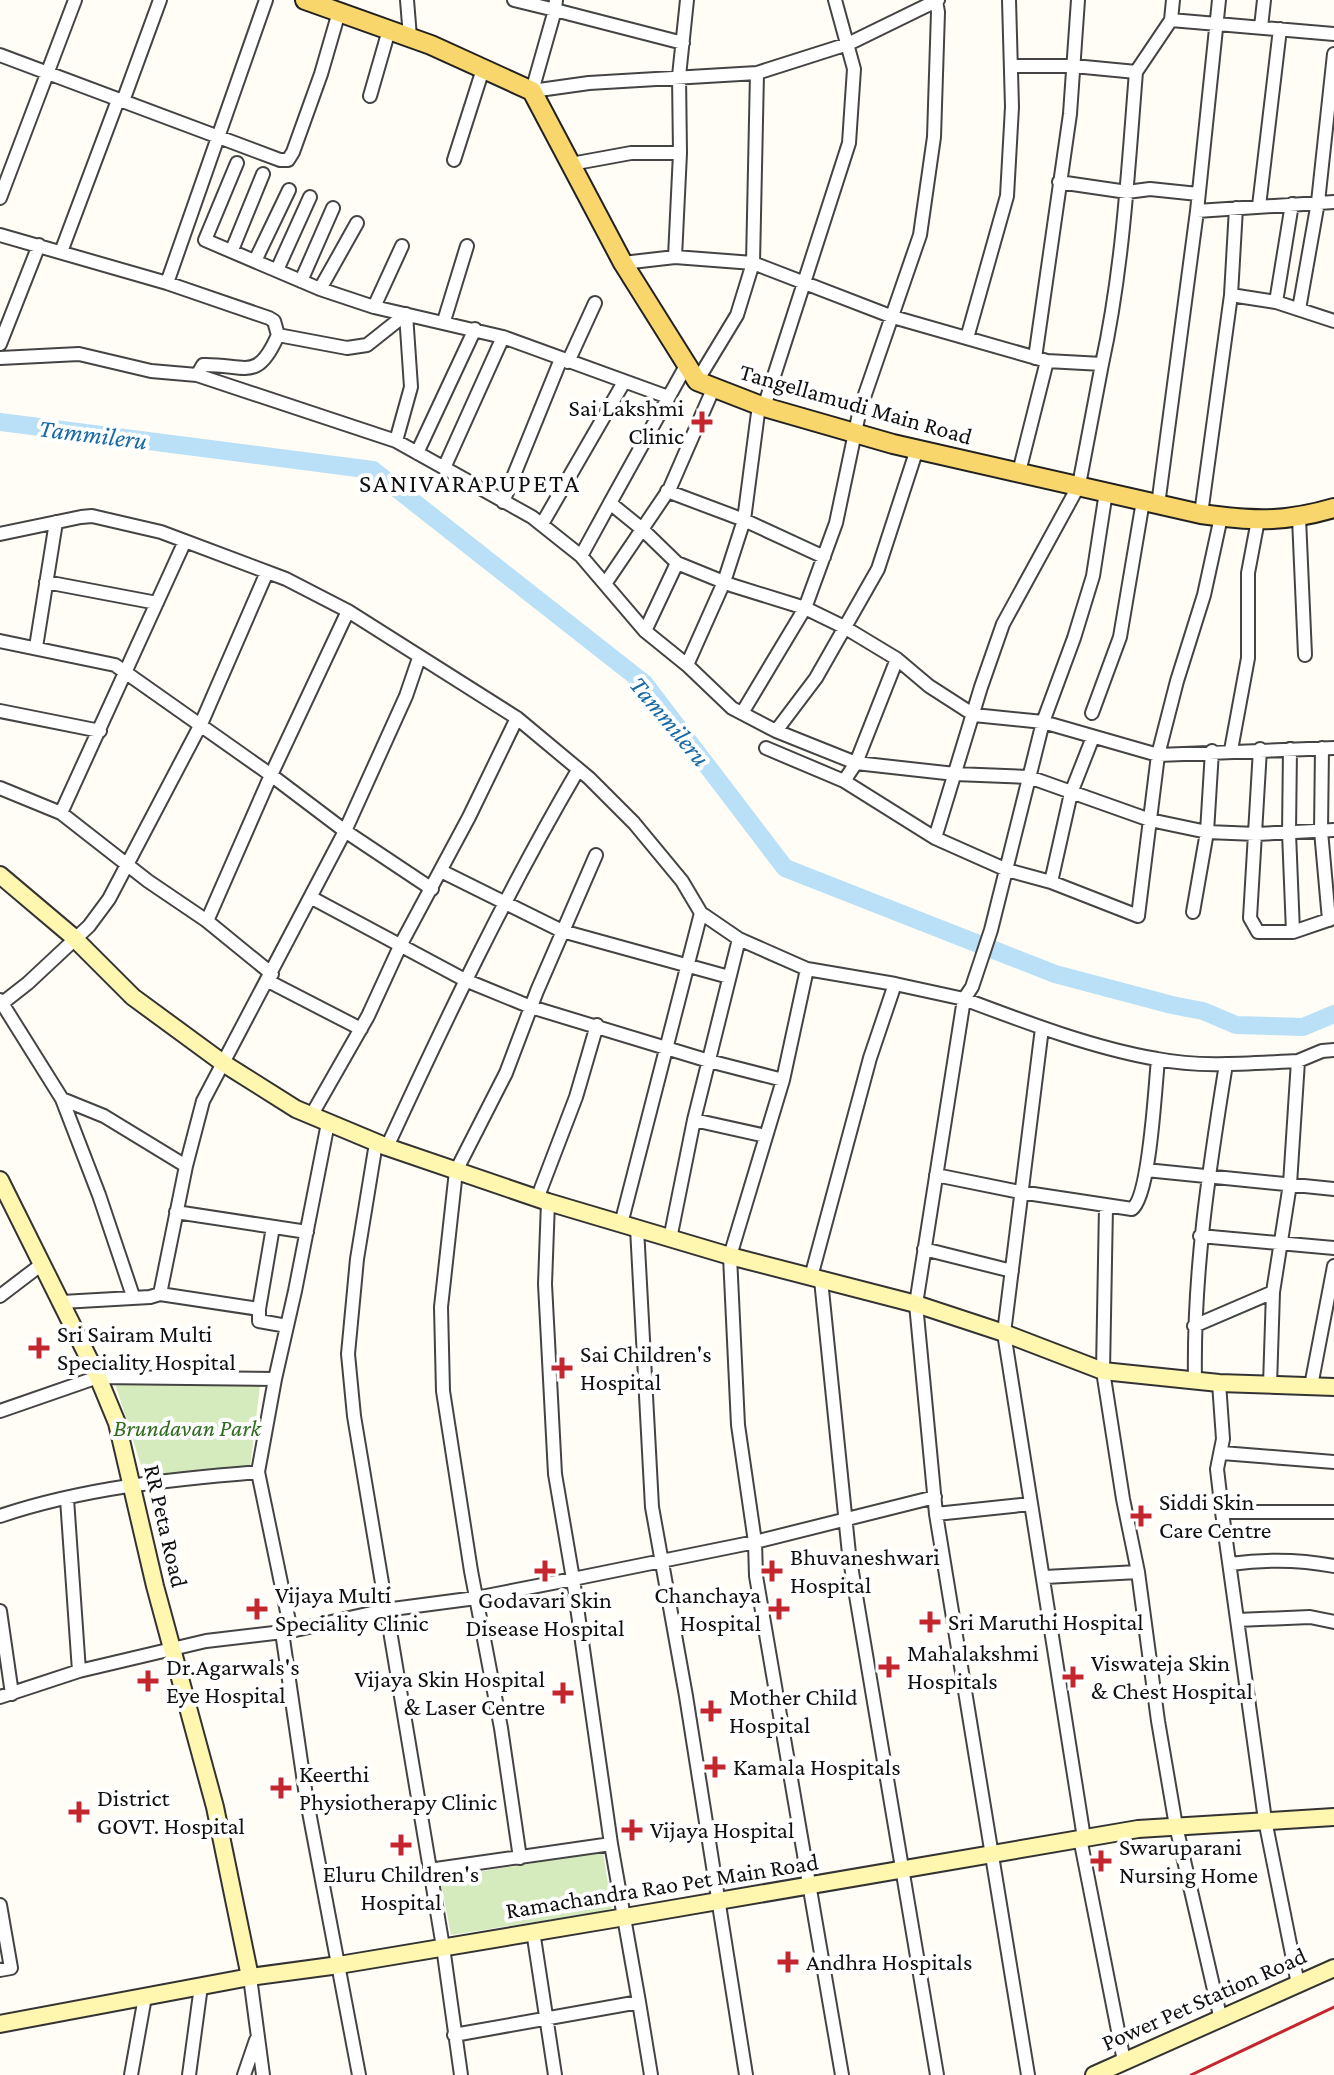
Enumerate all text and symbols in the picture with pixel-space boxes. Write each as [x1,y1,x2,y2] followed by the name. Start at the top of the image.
[737,357,976,450] street label: Tangellamudi Main Road
[569,394,684,449] place label: Sai Lakshmi Clinic
[691,411,713,433] marker: Sai Lakshmi Clinic
[37,413,149,456] water label: Tammileru
[359,469,581,498] district label: SANIVARAPUPETA
[624,670,716,772] water label: Tammileru
[57,1320,236,1375] place label: Sri Sairam Multi Speciality Hospital
[28,1337,50,1359] marker: Sri Sairam Multi Speciality Hospital
[580,1340,712,1395] place label: Sai Children's Hospital
[551,1357,573,1379] marker: Sai Children's Hospital
[113,1414,262,1441] park label: Brundavan Park
[139,1462,194,1590] street label: RR Peta Road
[1159,1488,1271,1543] place label: Siddi Skin Care Centre
[1130,1505,1152,1527] marker: Siddi Skin Care Centre
[790,1543,940,1598] place label: Bhuvaneshwari Hospital
[534,1560,556,1582] marker: Godavari Skin Disease Hospital
[761,1560,783,1582] marker: Bhuvaneshwari Hospital
[275,1581,429,1636] place label: Vijaya Multi Speciality Clinic
[654,1581,761,1636] place label: Chanchaya Hospital
[466,1586,625,1641] place label: Godavari Skin Disease Hospital
[246,1598,268,1620] marker: Vijaya Multi Speciality Clinic
[768,1598,790,1620] marker: Chanchaya Hospital
[948,1608,1144,1635] place label: Sri Maruthi Hospital
[919,1611,941,1633] marker: Sri Maruthi Hospital
[907,1639,1039,1694] place label: Mahalakshmi Hospitals
[1091,1649,1253,1704] place label: Viswateja Skin & Chest Hospital
[166,1653,300,1708] place label: Dr.Agarwals's Eye Hospital
[878,1656,900,1678] marker: Mahalakshmi Hospitals
[354,1665,545,1720] place label: Vijaya Skin Hospital & Laser Centre
[1062,1666,1084,1688] marker: Viswateja Skin & Chest Hospital
[137,1670,159,1692] marker: Dr.Agarwals's Eye Hospital
[552,1682,574,1704] marker: Vijaya Skin Hospital & Laser Centre
[729,1683,858,1738] place label: Mother Child Hospital
[700,1700,722,1722] marker: Mother Child Hospital
[733,1753,901,1780] place label: Kamala Hospitals
[704,1756,726,1778] marker: Kamala Hospitals
[299,1760,497,1815] place label: Keerthi Physiotherapy Clinic
[270,1777,292,1799] marker: Keerthi Physiotherapy Clinic
[97,1784,245,1839] place label: District GOVT. Hospital
[68,1801,90,1823] marker: District GOVT. Hospital
[650,1816,794,1843] place label: Vijaya Hospital
[621,1819,643,1841] marker: Vijaya Hospital
[1119,1833,1258,1888] place label: Swaruparani Nursing Home
[390,1834,412,1856] marker: Eluru Children's Hospital
[504,1847,821,1924] street label: Ramachandra Rao Pet Main Road
[1090,1850,1112,1872] marker: Swaruparani Nursing Home
[323,1860,479,1915] place label: Eluru Children's Hospital
[1097,1941,1311,2056] street label: Power Pet Station Road
[806,1948,972,1975] place label: Andhra Hospitals
[777,1951,799,1973] marker: Andhra Hospitals

